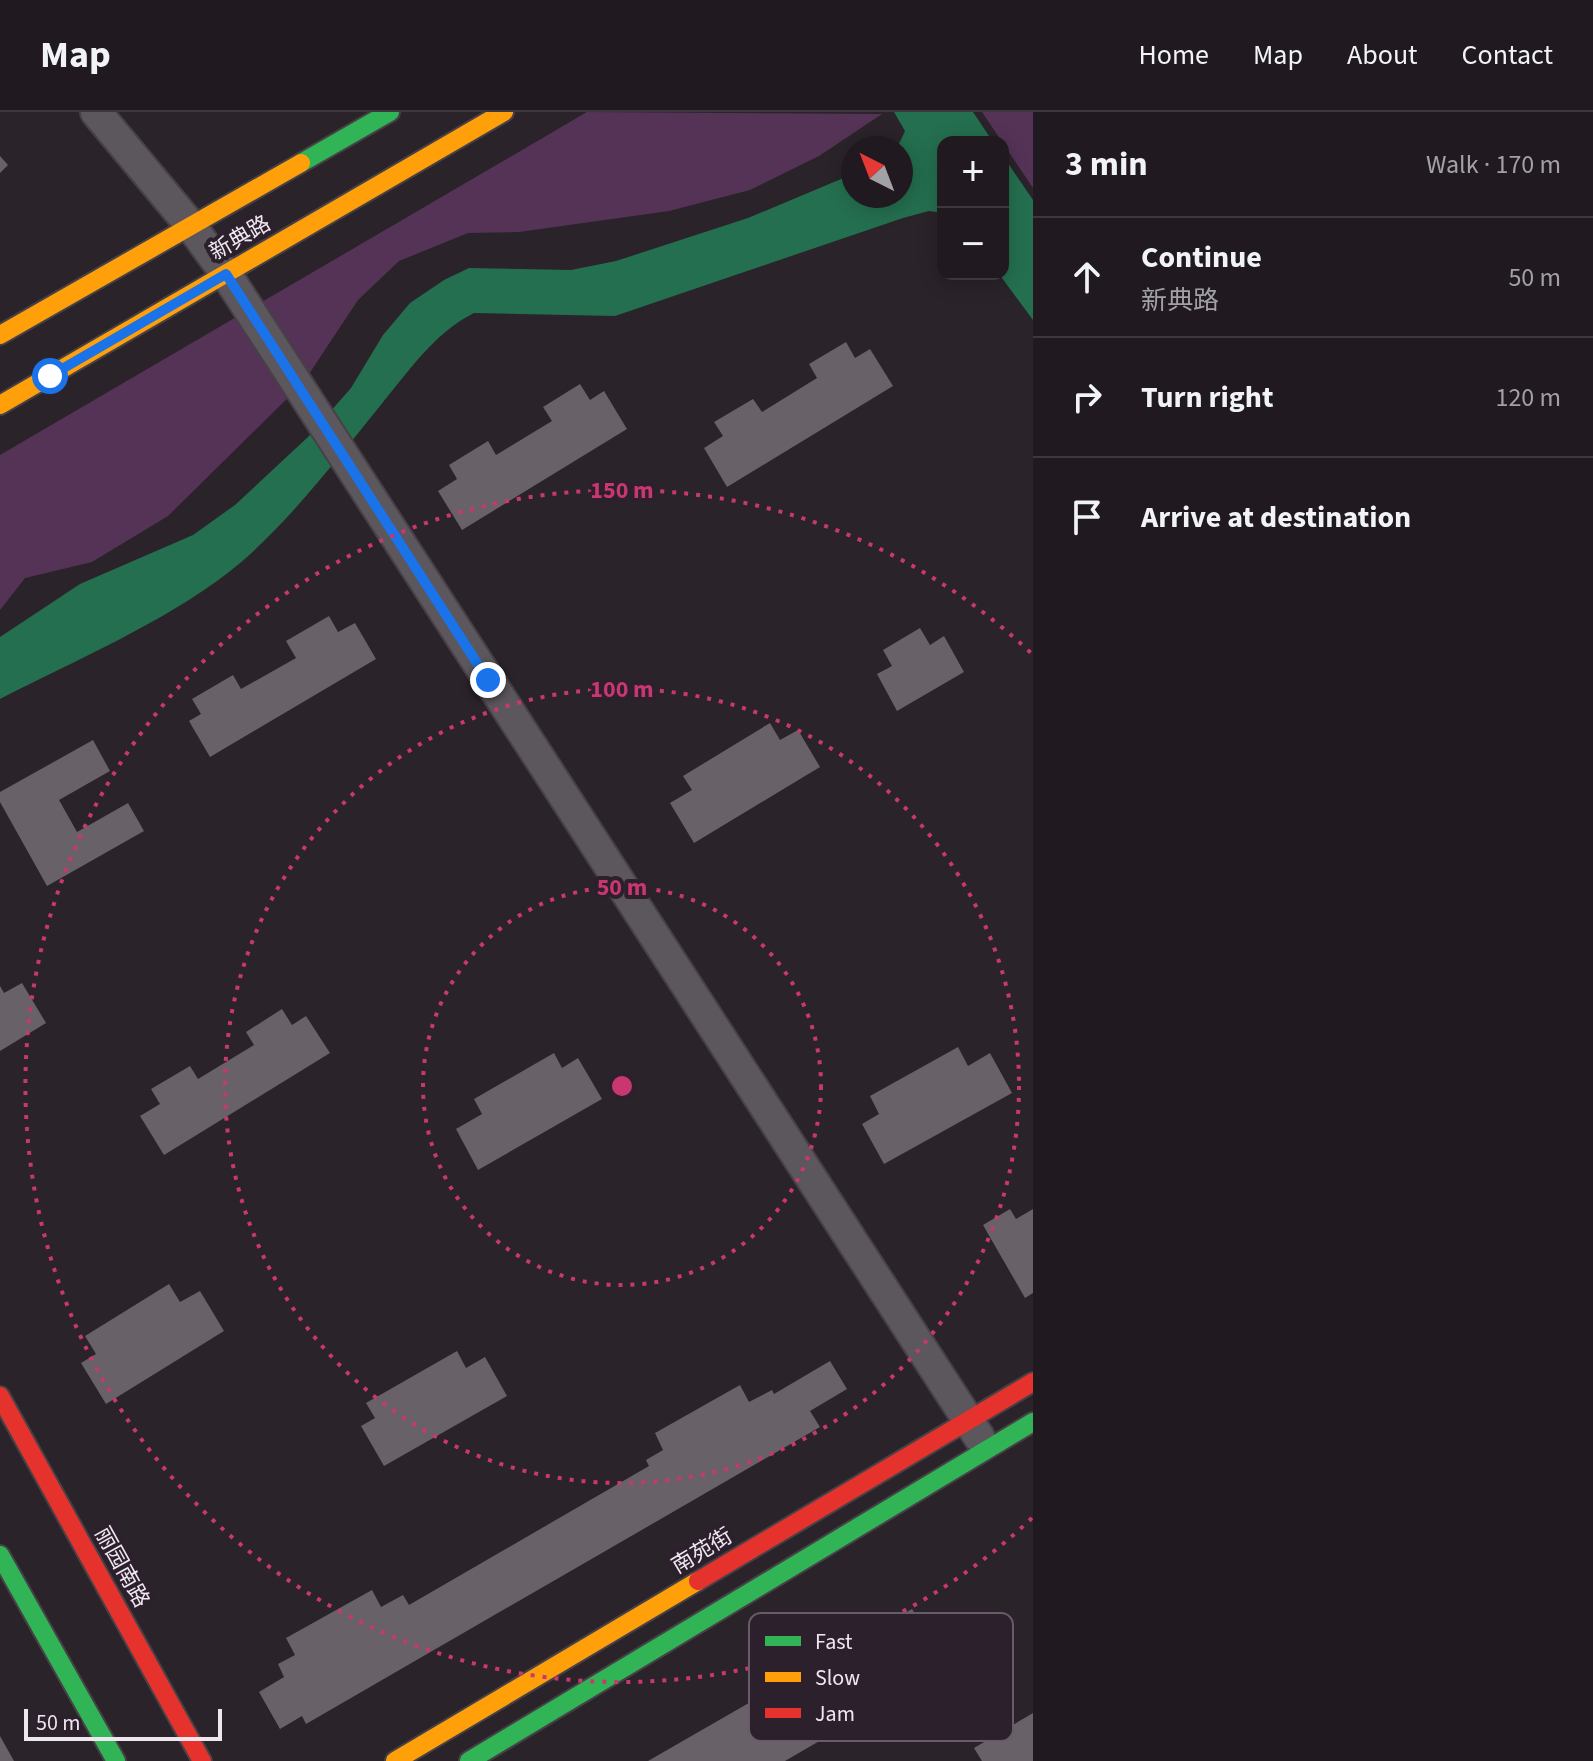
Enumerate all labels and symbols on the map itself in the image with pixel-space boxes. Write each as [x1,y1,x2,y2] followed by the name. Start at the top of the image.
[841,136,913,208] north arrow
[203,208,277,268] street label: 新典路
[32,358,68,394] route start
[590,473,654,508] text: 150 m
[470,662,506,698] route end
[590,672,654,707] text: 100 m
[597,870,647,905] text: 50 m
[608,1072,636,1100] centre of rings
[665,1520,739,1582] street label: 南苑街
[87,1521,157,1613] street label: 丽园南路
[749,1613,1013,1741] legend
[815,1626,853,1658] text: Fast
[815,1662,860,1694] text: Slow
[815,1698,855,1730] text: Jam
[24,1705,222,1741] scale bar

